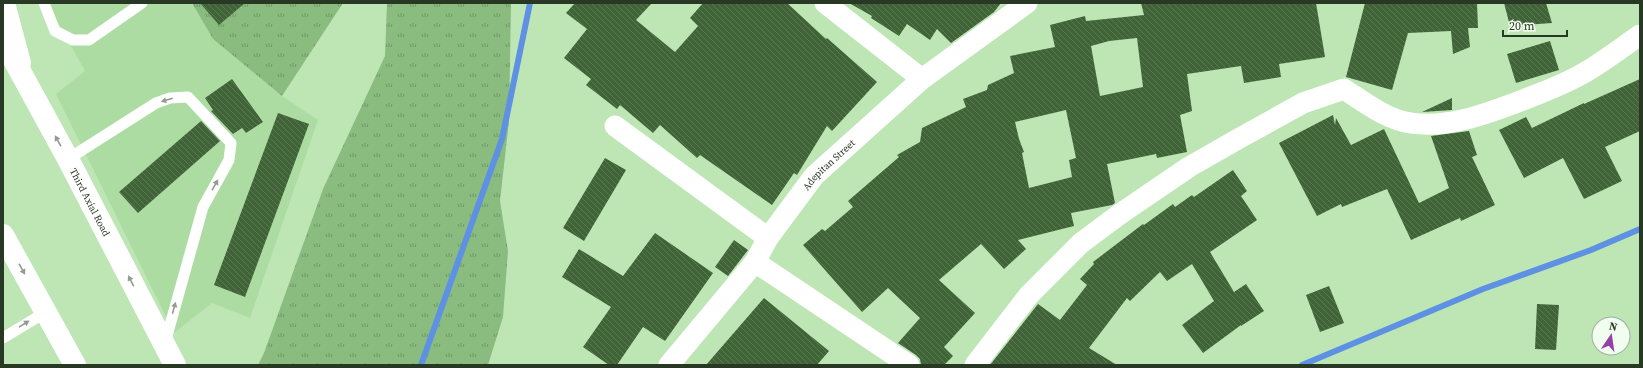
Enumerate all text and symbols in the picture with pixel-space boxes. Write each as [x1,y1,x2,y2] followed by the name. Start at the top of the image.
[1503,12,1567,38] scale bar
[1509,18,1535,34] text: 20 m
[161,97,173,103] one-way arrow
[55,135,61,146] one-way arrow
[799,136,858,193] street label: Adepitan Street
[67,166,114,239] street label: Third Axial Road
[212,179,219,191] one-way arrow
[19,263,25,275] one-way arrow
[128,275,134,286] one-way arrow
[172,301,178,314] one-way arrow
[1591,316,1631,356] north arrow
[1608,319,1619,335] text: N
[18,321,30,328] one-way arrow

